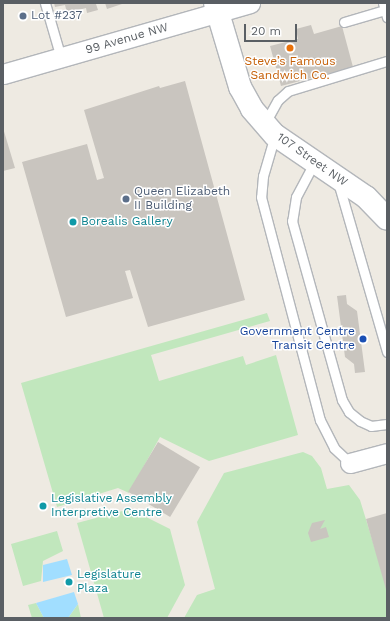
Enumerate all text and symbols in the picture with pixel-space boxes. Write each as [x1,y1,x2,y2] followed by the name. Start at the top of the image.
[31,9,82,23] place label: Lot #237
[18,11,28,21] marker: Lot #237
[246,16,299,42] scale bar
[84,20,170,58] street label: 99 Avenue NW
[251,24,281,38] text: 20 m
[285,43,295,53] marker: Steve’s Famous Sandwich Co.
[245,55,335,83] place label: Steve’s Famous Sandwich Co.
[274,130,350,190] street label: 107 Street NW
[134,185,230,213] place label: Queen Elizabeth II Building
[121,194,131,204] marker: Queen Elizabeth II Building
[81,215,173,229] place label: Borealis Gallery
[68,217,78,227] marker: Borealis Gallery
[240,325,355,353] place label: Government Centre Transit Centre
[358,334,368,344] marker: Government Centre Transit Centre
[51,492,172,520] place label: Legislative Assembly Interpretive Centre
[38,501,48,511] marker: Legislative Assembly Interpretive Centre
[77,568,141,596] place label: Legislature Plaza
[64,577,74,587] marker: Legislature Plaza

